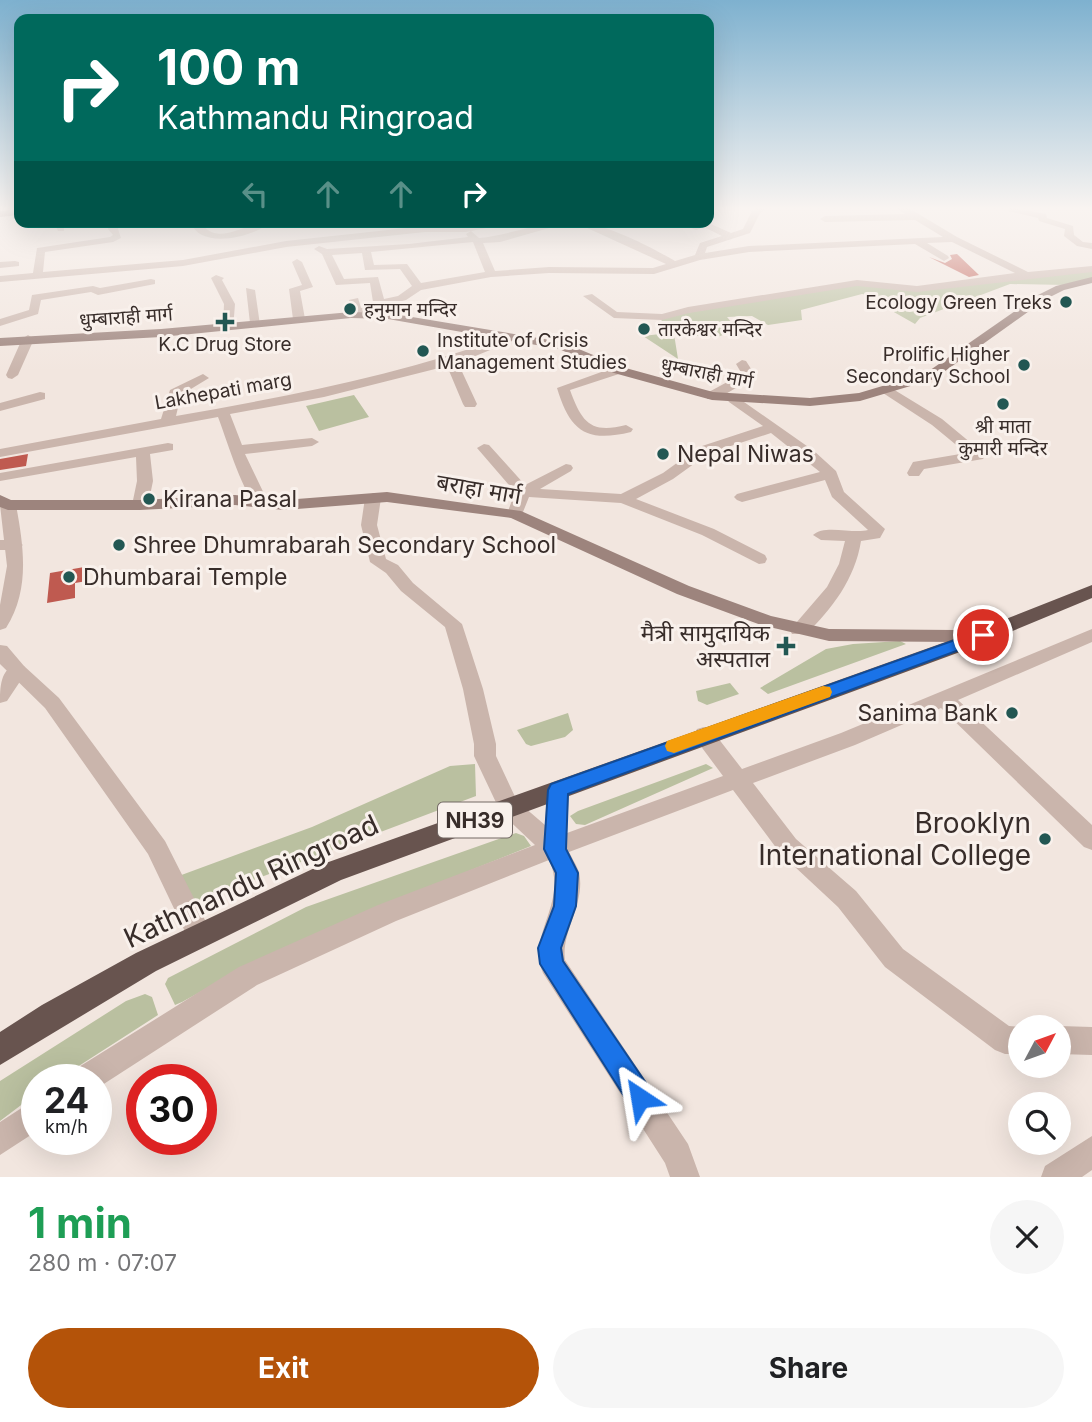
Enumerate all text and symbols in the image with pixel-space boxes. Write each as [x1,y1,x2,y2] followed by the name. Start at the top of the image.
[157,38,301,97] text: 100 m
[42,42,133,133] icon: right
[157,98,474,137] text: Kathmandu Ringroad
[236,175,274,213] icon: left
[309,175,347,213] icon: ahead
[382,175,420,213] icon: ahead
[455,175,493,213] icon: right
[865,291,1052,314] place label: Ecology Green Treks
[1058,294,1074,310] marker: Ecology Green Treks
[364,298,458,322] place label: हनुमान मन्दिर
[342,301,358,317] marker: हनुमान मन्दिर
[78,302,175,333] street label: धुम्बाराही मार्ग
[217,314,233,330] marker: K.C Drug Store
[658,318,764,341] place label: तारकेश्वर मन्दिर
[636,321,652,337] marker: तारकेश्वर मन्दिर
[437,329,627,374] place label: Institute of Crisis Management Studies
[158,333,292,356] place label: K.C Drug Store
[415,343,431,359] marker: Institute of Crisis Management Studies
[846,343,1010,388] place label: Prolific Higher Secondary School
[659,353,756,394] street label: धुम्बाराही मार्ग
[1016,357,1032,373] marker: Prolific Higher Secondary School
[153,368,293,414] street label: Lakhepati marg
[995,396,1011,412] marker: श्री माता कुमारी मन्दिर
[959,415,1049,461] place label: श्री माता कुमारी मन्दिर
[677,440,814,468] place label: Nepal Niwas
[655,446,671,462] marker: Nepal Niwas
[434,468,525,510] street label: बराहा मार्ग
[163,485,297,513] place label: Kirana Pasal
[141,491,157,507] marker: Kirana Pasal
[133,531,556,559] place label: Shree Dhumrabarah Secondary School
[111,537,127,553] marker: Shree Dhumrabarah Secondary School
[83,563,287,591] place label: Dhumbarai Temple
[61,569,77,585] marker: Dhumbarai Temple
[953,605,1013,665] pin
[964,616,1002,654] icon: arrive
[641,619,771,673] place label: मैत्री सामुदायिक अस्पताल
[776,636,796,656] marker: मैत्री सामुदायिक अस्पताल
[857,699,998,727] place label: Sanima Bank
[1004,705,1020,721] marker: Sanima Bank
[438,802,512,838] road number: NH39
[758,806,1031,872] place label: Brooklyn International College
[118,807,384,955] street label: Kathmandu Ringroad
[1037,831,1053,847] marker: Brooklyn International College
[1008,1015,1071,1078] north arrow
[1008,1015,1071,1155] map controls
[603,1061,677,1135] position arrow
[126,1064,217,1155] speed limit sign: 30
[44,1079,89,1121] text: 24
[1008,1092,1071,1155] button: search
[45,1116,88,1137] text: km/h
[28,1197,132,1248] text: 1 min
[990,1200,1064,1274] button: close
[28,1249,177,1277] text: 280 m · 07:07
[28,1328,539,1408] button: Exit
[553,1328,1064,1408] button: Share

